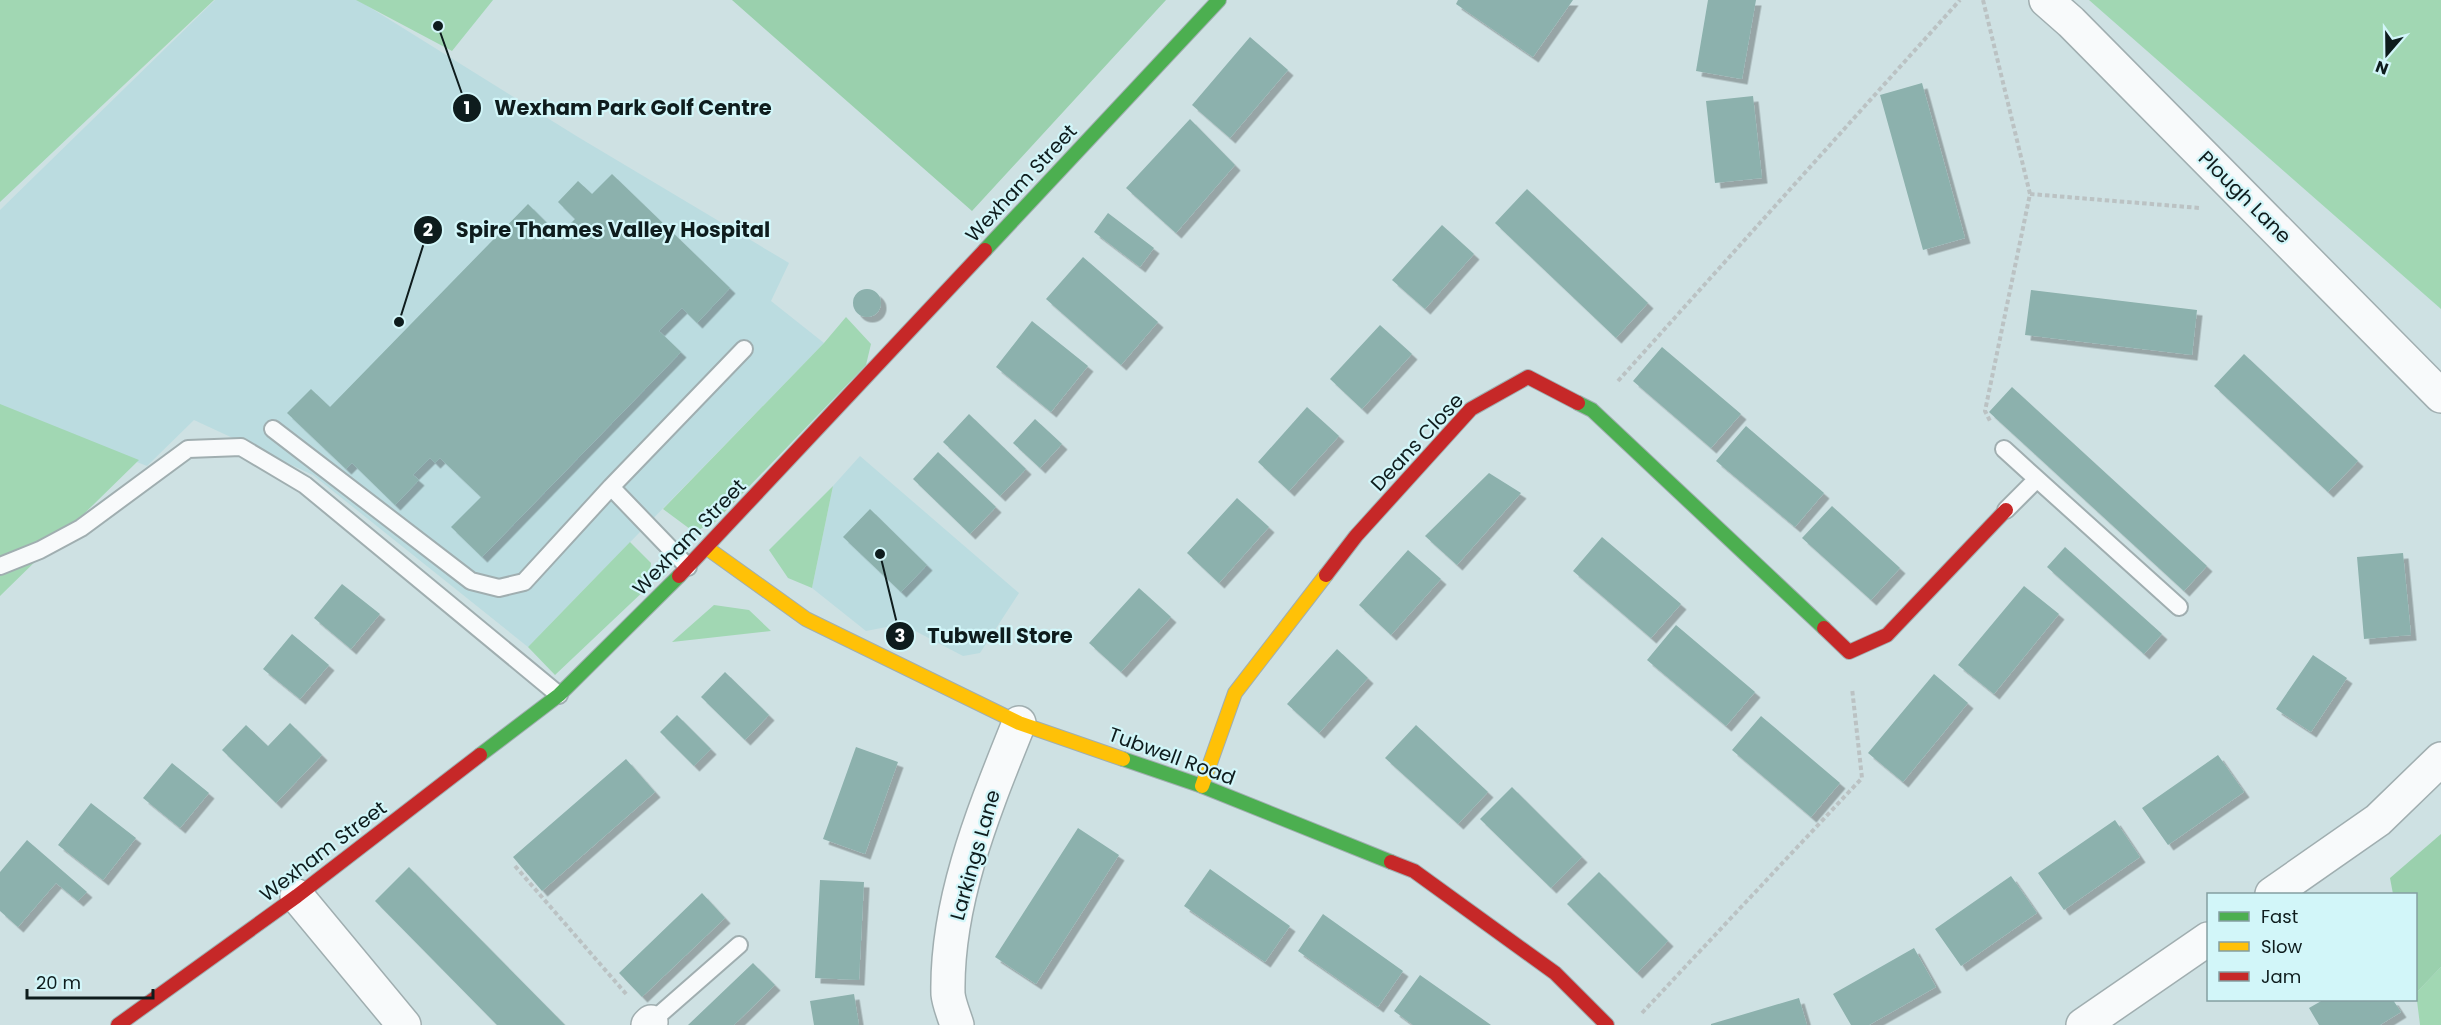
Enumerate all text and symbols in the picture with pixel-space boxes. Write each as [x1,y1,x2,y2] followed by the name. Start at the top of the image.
[2357,24,2417,84] north arrow
[2372,55,2392,80] text: N
[452,88,783,127] callout: Wexham Park Golf Centre
[494,93,772,122] text: Wexham Park Golf Centre
[464,95,470,120] text: 1
[959,118,1083,248] street label: Wexham Street
[2192,144,2298,250] street label: Plough Lane
[413,210,782,249] callout: Spire Thames Valley Hospital
[456,215,770,244] text: Spire Thames Valley Hospital
[423,217,433,242] text: 2
[1364,387,1470,497] street label: Deans Close
[626,472,752,602] street label: Wexham Street
[885,616,1085,655] callout: Tubwell Store
[927,621,1073,650] text: Tubwell Store
[895,623,905,648] text: 3
[1105,720,1239,792] street label: Tubwell Road
[943,787,1007,923] street label: Larkings Lane
[254,794,392,908] street label: Wexham Street
[2207,893,2417,1001] legend
[2261,904,2298,929] text: Fast
[2261,934,2303,959] text: Slow
[27,962,153,1000] scale bar
[2261,964,2301,989] text: Jam
[36,970,81,995] text: 20 m

